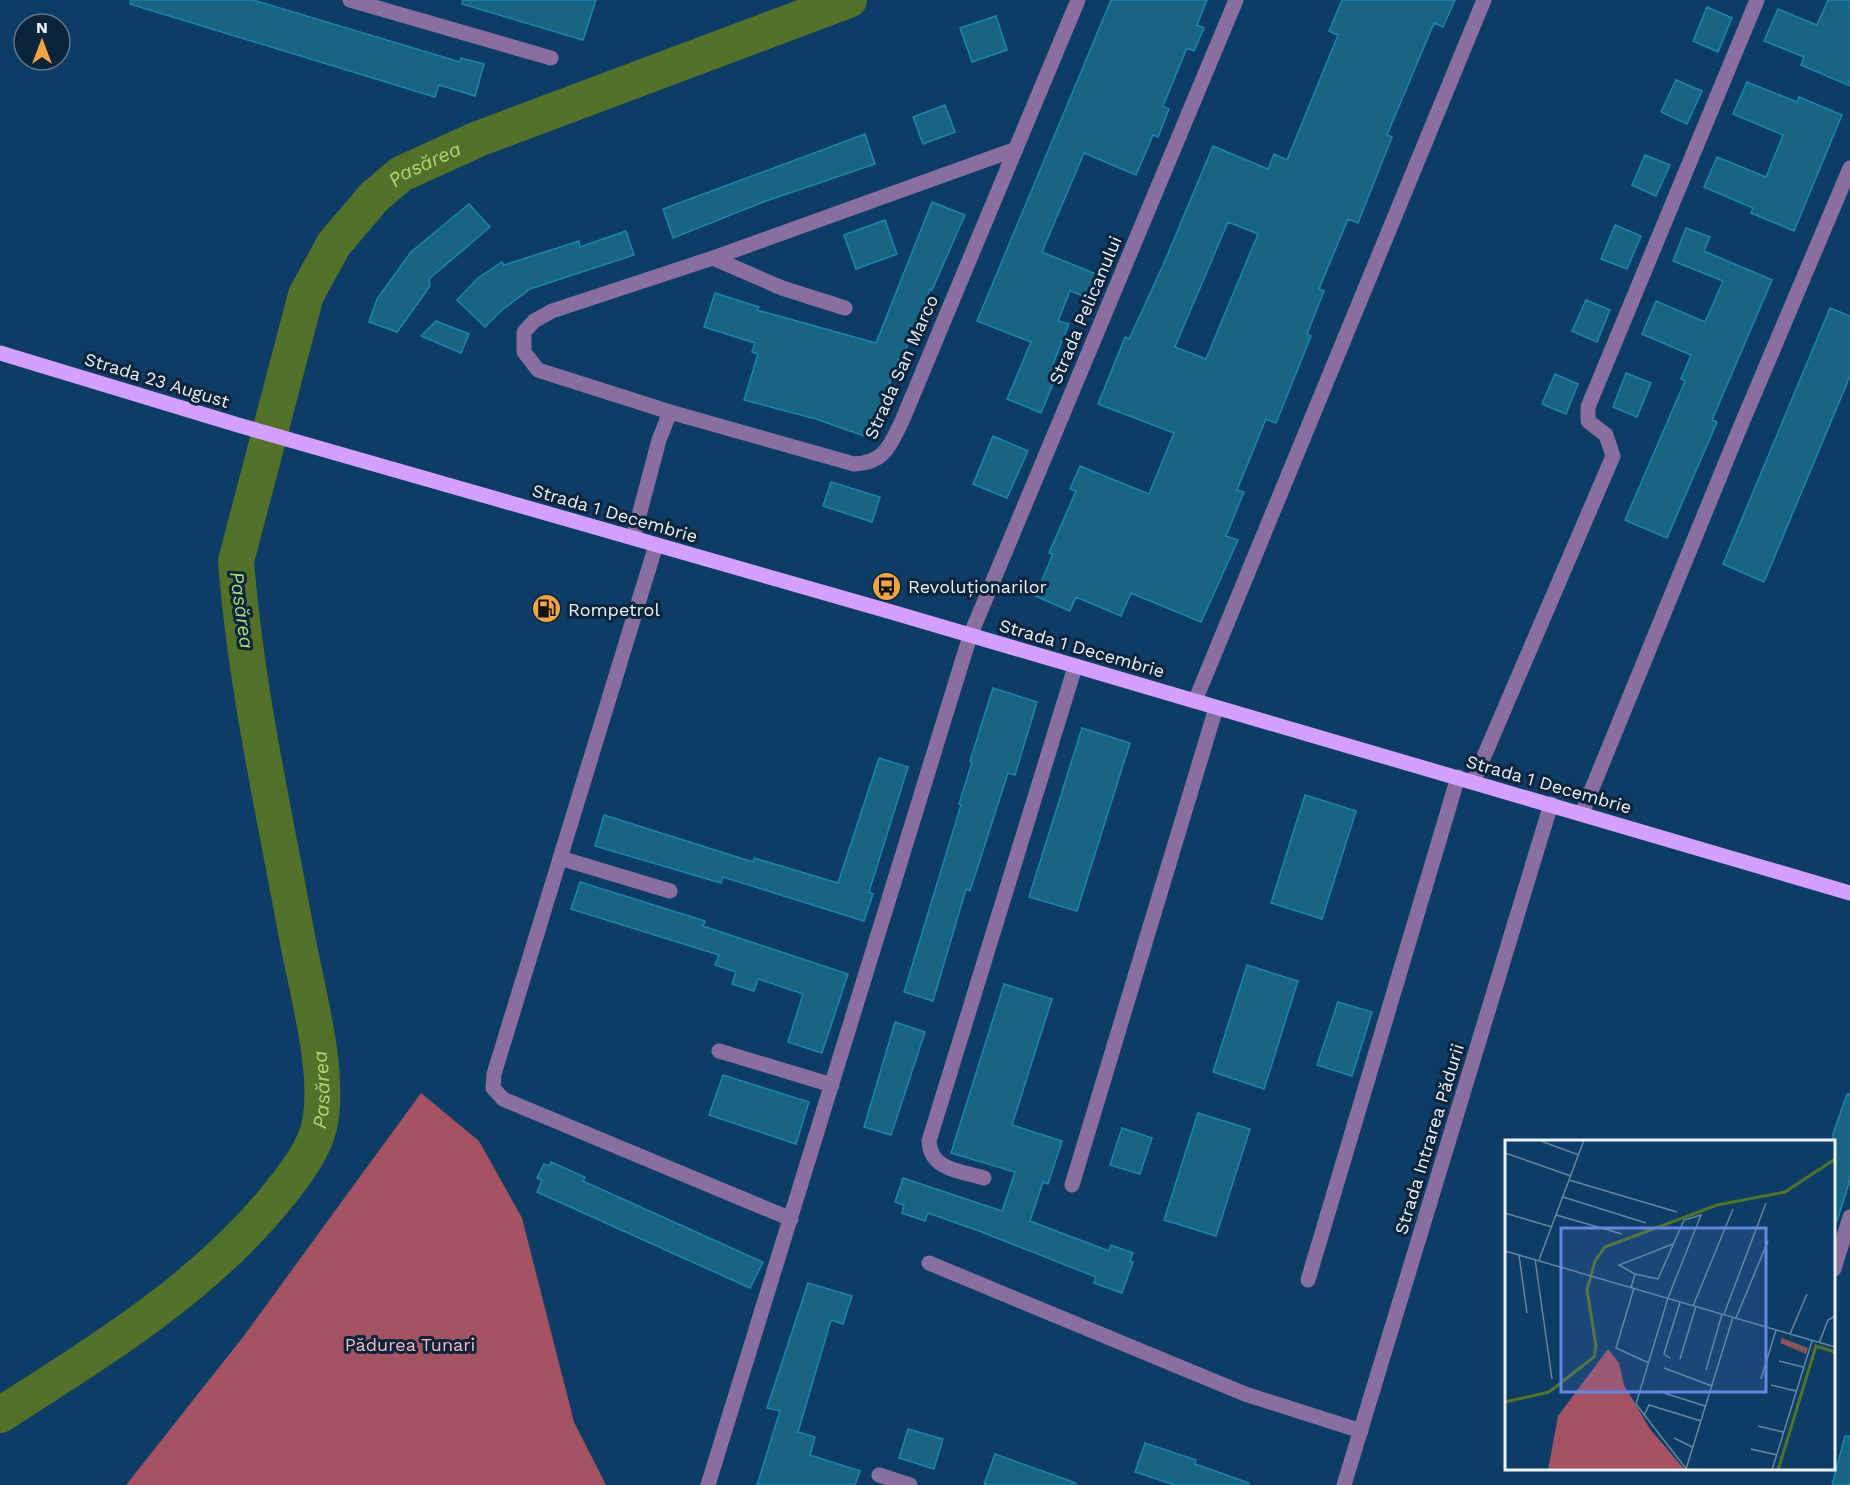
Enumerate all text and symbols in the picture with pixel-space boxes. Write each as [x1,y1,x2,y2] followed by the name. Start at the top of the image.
[12,12,72,72] north arrow
[36,18,48,37] text: N
[383,136,465,192] water label: Pasărea
[1044,233,1126,387] street label: Strada Pelicanului
[860,292,942,442] street label: Strada San Marco
[82,348,232,412] street label: Strada 23 August
[530,479,700,547] street label: Strada 1 Decembrie
[225,570,259,650] water label: Pasărea
[871,570,903,602] bus stop icon: Revoluționarilor
[908,576,1047,597] place label: Revoluționarilor
[531,593,563,625] fuel station icon: Rompetrol
[568,599,660,620] place label: Rompetrol
[997,614,1167,682] street label: Strada 1 Decembrie
[1464,750,1634,818] street label: Strada 1 Decembrie
[1390,1041,1468,1237] street label: Strada Intrarea Pădurii
[307,1049,334,1131] water label: Pasărea
[1505,1140,1835,1470] inset map
[345,1334,475,1355] park label: Pădurea Tunari

